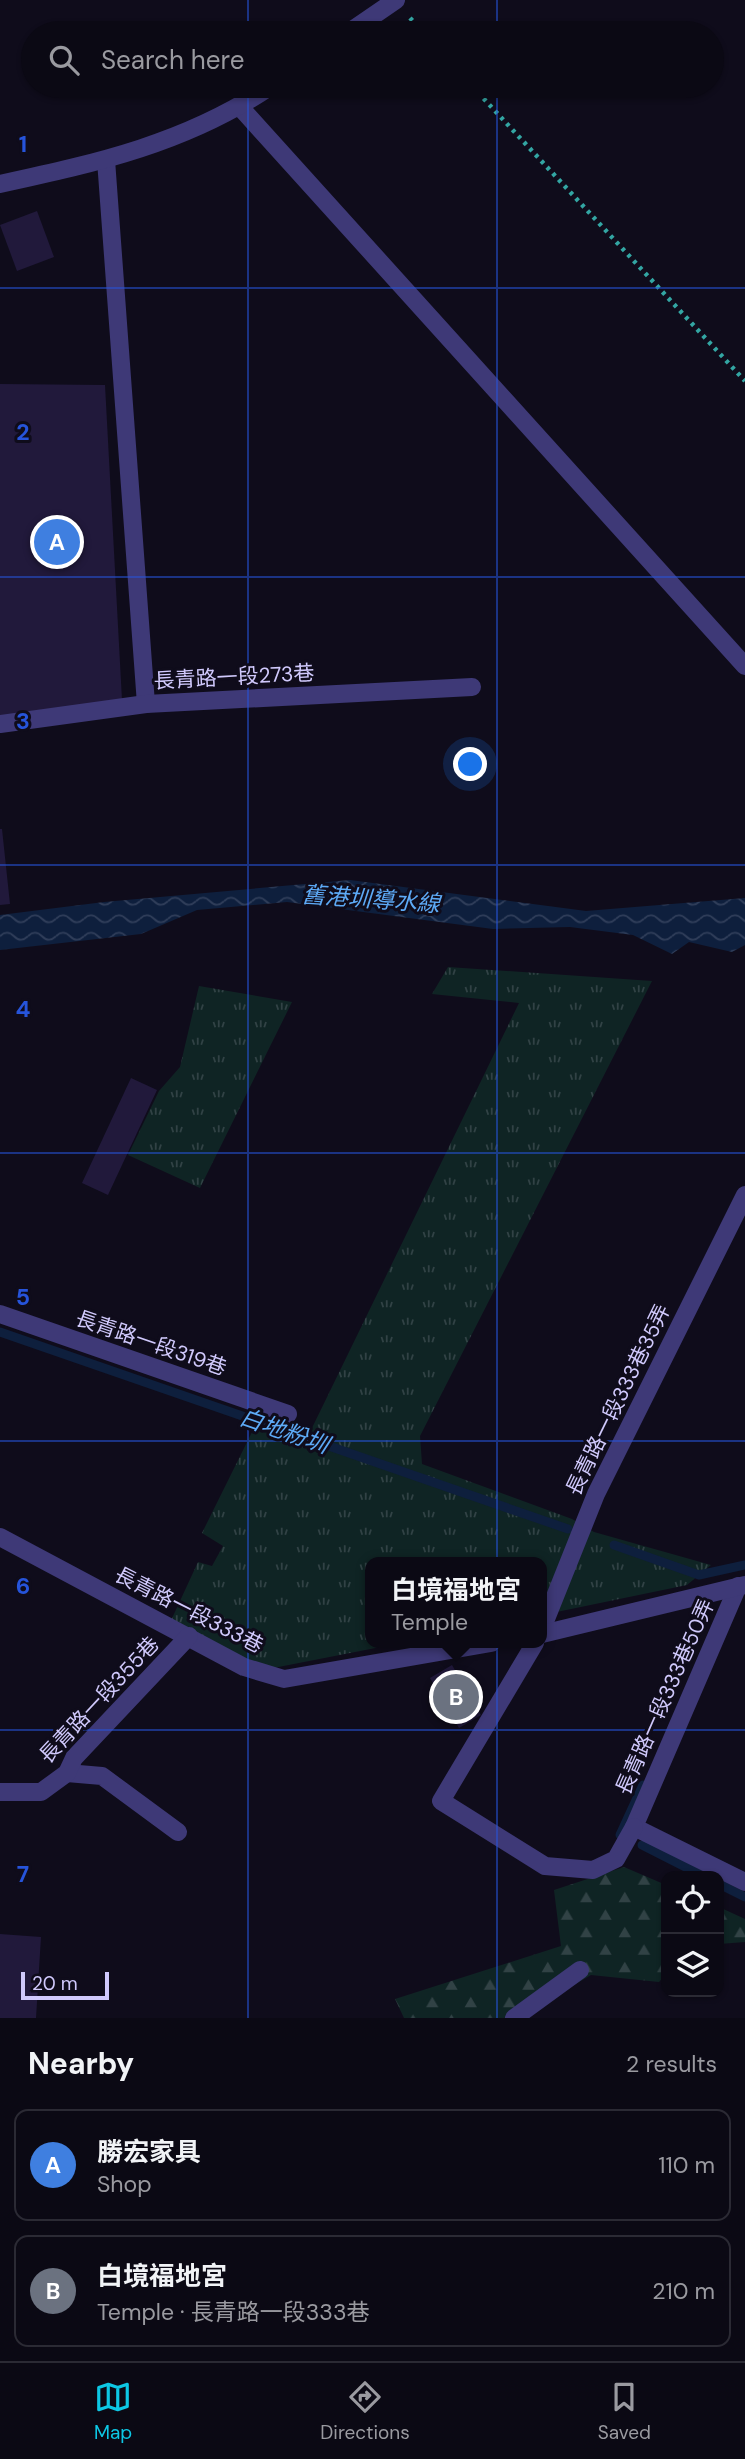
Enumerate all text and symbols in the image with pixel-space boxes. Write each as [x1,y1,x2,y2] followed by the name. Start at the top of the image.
[21,21,724,98] search box
[45,41,83,79] icon: search
[101,43,244,77] text: Search here
[19,129,27,159] text: 1
[16,417,30,447] text: 2
[34,516,80,568] pin: A
[153,659,315,695] street label: 長青路一段273巷
[16,706,30,736] text: 3
[453,747,487,781] your location
[301,879,444,919] water label: 舊港圳導水線
[16,994,31,1024] text: 4
[16,1282,30,1312] text: 5
[560,1300,676,1500] street label: 長青路一段333巷35弄
[72,1304,230,1382] street label: 長青路一段319巷
[236,1402,335,1461] water label: 白地粉圳
[365,1557,547,1648] popup
[110,1560,268,1660] street label: 長青路一段333巷
[16,1571,30,1601] text: 6
[391,1573,521,1607] text: 白境福地宮
[609,1595,721,1799] street label: 長青路一段333巷50弄
[391,1607,468,1637] text: Temple
[33,1630,165,1770] street label: 長青路一段355巷
[433,1671,479,1723] pin: B
[17,1859,29,1889] text: 7
[661,1871,724,1997] map controls
[661,1871,724,1934] button: locate
[661,1934,724,1997] button: layers
[21,1969,108,2001] scale bar
[32,1971,78,1996] text: 20 m
[28,2044,134,2083] text: Nearby
[626,2049,717,2079] text: 2 results
[97,2135,201,2169] text: 勝宏家具
[45,2150,61,2180] text: A
[658,2150,715,2180] text: 110 m
[97,2169,152,2199] text: Shop
[97,2259,227,2293] text: 白境福地宮
[46,2276,60,2306] text: B
[652,2276,715,2306] text: 210 m
[97,2297,370,2327] text: Temple · 長青路一段333巷
[94,2378,132,2445] tab: Map
[320,2378,410,2445] tab: Directions
[598,2378,651,2445] tab: Saved

